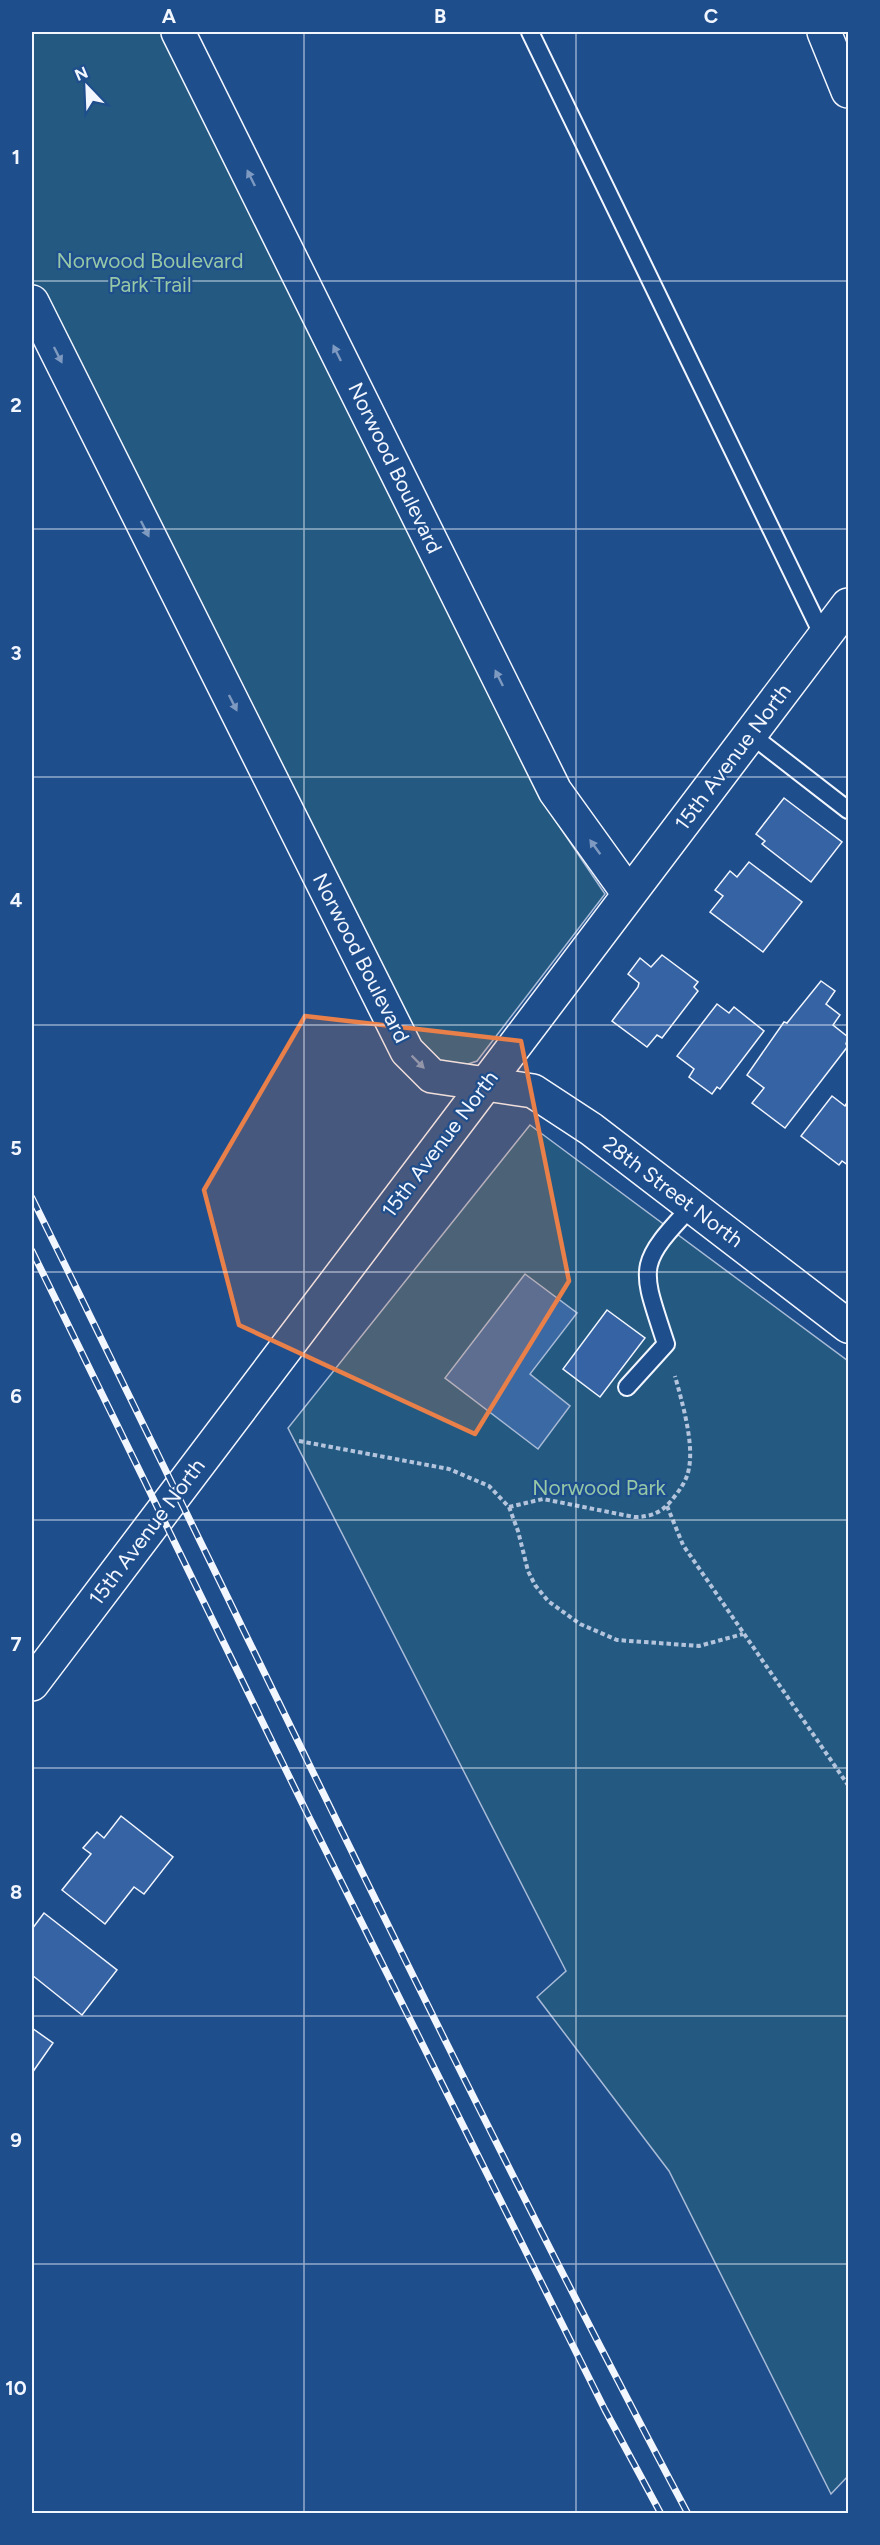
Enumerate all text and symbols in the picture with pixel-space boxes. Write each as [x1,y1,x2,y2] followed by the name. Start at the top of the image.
[162,4,177,28] text: A
[434,4,446,28] text: B
[704,4,718,28] text: C
[57,57,117,117] north arrow
[72,62,91,85] text: N
[12,145,20,169] text: 1
[246,169,256,187] one-way arrow
[57,248,243,297] park label: Norwood Boulevard Park Trail
[333,344,342,361] one-way arrow
[53,346,62,363] one-way arrow
[343,378,448,557] street label: Norwood Boulevard
[10,393,22,417] text: 2
[140,520,150,537] one-way arrow
[10,641,22,665] text: 3
[494,669,504,686] one-way arrow
[669,679,796,835] street label: 15th Avenue North
[228,695,237,712] one-way arrow
[589,839,601,855] one-way arrow
[308,869,415,1047] street label: Norwood Boulevard
[10,888,23,912] text: 4
[411,1055,425,1069] one-way arrow
[376,1066,503,1222] street label: 15th Avenue North
[598,1131,748,1252] street label: 28th Street North
[10,1136,22,1160] text: 5
[10,1384,22,1408] text: 6
[83,1454,210,1610] street label: 15th Avenue North
[532,1475,667,1500] park label: Norwood Park
[10,1632,22,1656] text: 7
[10,1880,22,1904] text: 8
[10,2128,22,2152] text: 9
[5,2376,27,2400] text: 10

